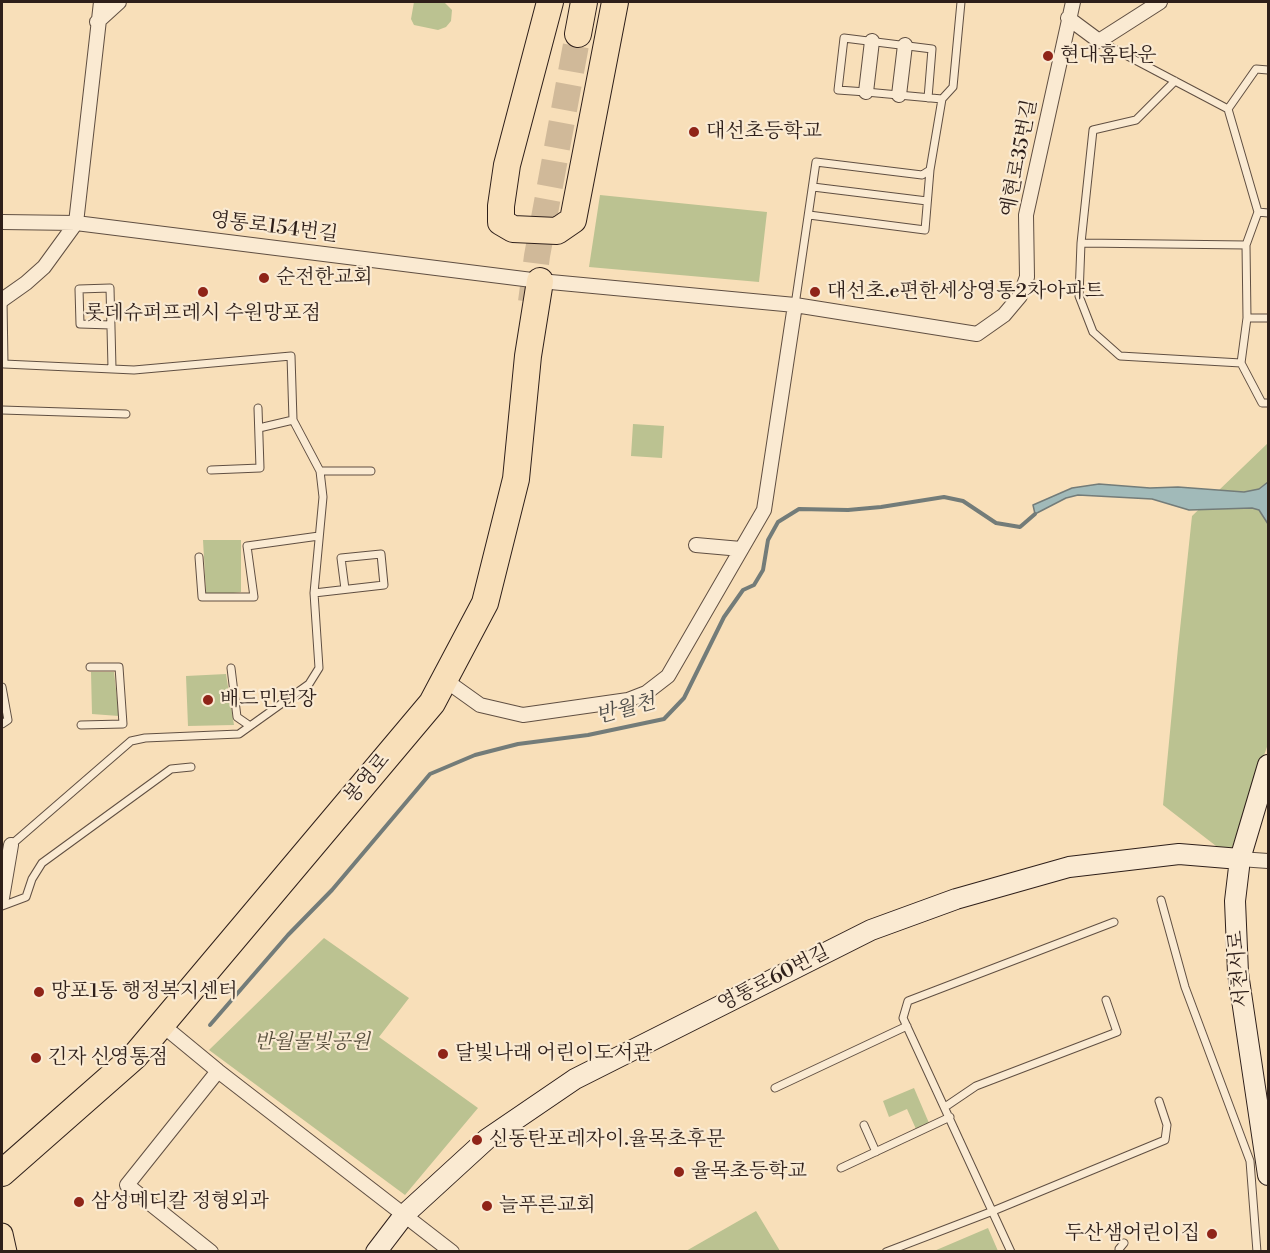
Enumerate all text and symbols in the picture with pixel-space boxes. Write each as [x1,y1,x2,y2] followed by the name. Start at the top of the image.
[1060,44,1157,68] place label: 현대홈타운
[1041,49,1055,63] marker: 현대홈타운
[997,97,1043,219] street label: 예현로35번길
[706,120,822,144] place label: 대선초등학교
[687,125,701,139] marker: 대선초등학교
[209,208,339,248] street label: 영통로154번길
[276,266,373,290] place label: 순전한교회
[257,271,271,285] marker: 순전한교회
[827,280,1104,304] place label: 대선초.e편한세상영통2차아파트
[196,285,210,299] marker: 롯데슈퍼프레시 수원망포점
[808,285,822,299] marker: 대선초.e편한세상영통2차아파트
[85,302,321,326] place label: 롯데슈퍼프레시 수원망포점
[220,688,317,712] place label: 배드민턴장
[593,690,659,730] water label: 반월천
[201,693,215,707] marker: 배드민턴장
[340,749,396,809] street label: 봉영로
[1225,929,1255,1009] street label: 서천서로
[714,941,834,1017] street label: 영통로60번길
[51,980,238,1004] place label: 망포1동 행정복지센터
[32,985,46,999] marker: 망포1동 행정복지센터
[254,1031,370,1055] park label: 반월물빛공원
[455,1042,652,1066] place label: 달빛나래 어린이도서관
[48,1046,168,1070] place label: 긴자 신영통점
[436,1047,450,1061] marker: 달빛나래 어린이도서관
[29,1051,43,1065] marker: 긴자 신영통점
[489,1128,725,1152] place label: 신동탄포레자이.율목초후문
[470,1133,484,1147] marker: 신동탄포레자이.율목초후문
[691,1160,807,1184] place label: 율목초등학교
[672,1165,686,1179] marker: 율목초등학교
[91,1190,269,1214] place label: 삼성메디칼 정형외과
[499,1194,596,1218] place label: 늘푸른교회
[72,1195,86,1209] marker: 삼성메디칼 정형외과
[480,1199,494,1213] marker: 늘푸른교회
[1065,1222,1200,1246] place label: 두산샘어린이집
[1205,1227,1219,1241] marker: 두산샘어린이집

